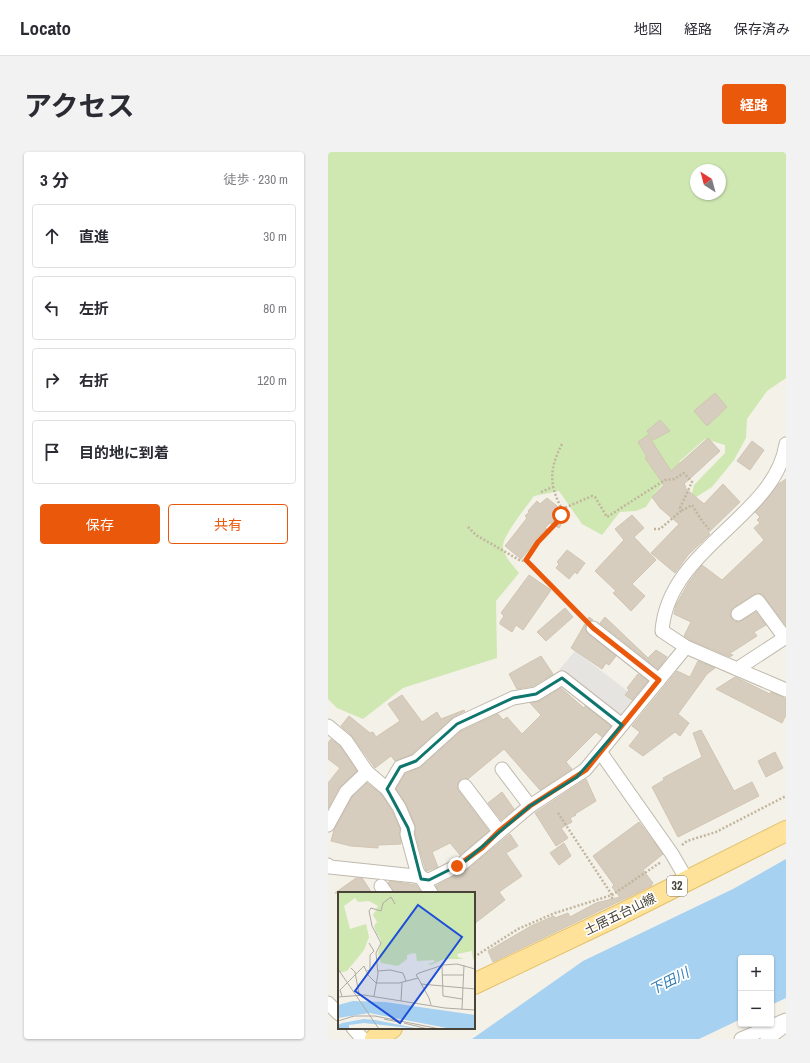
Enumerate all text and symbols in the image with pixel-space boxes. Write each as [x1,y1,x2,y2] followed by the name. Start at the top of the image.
[20,15,71,41] text: Locato
[634,20,662,38] text: 地図
[684,20,712,38] text: 経路
[734,20,790,38] text: 保存済み
[722,84,786,124] button: 経路
[24,87,135,125] text: アクセス
[690,164,726,200] north arrow
[40,168,69,191] text: 3 分
[223,171,288,188] text: 徒歩 · 230 m
[41,225,63,247] icon: ahead
[79,226,109,247] text: 直進
[263,228,287,245] text: 30 m
[41,297,63,319] icon: left
[79,298,109,319] text: 左折
[263,300,287,317] text: 80 m
[41,369,63,391] icon: right
[79,370,109,391] text: 右折
[257,372,287,389] text: 120 m
[41,441,63,463] icon: arrive
[79,442,169,463] text: 目的地に到着
[40,504,160,544] button: 保存
[168,504,288,544] button: 共有
[552,506,570,524] route start
[448,857,466,875] route end
[667,876,687,896] road number: 32
[581,889,659,939] street label: 土居五台山線
[338,892,475,1029] inset map
[738,955,774,1027] map controls
[738,955,774,991] button: +
[646,963,694,999] water label: 下田川
[738,991,774,1027] button: −

